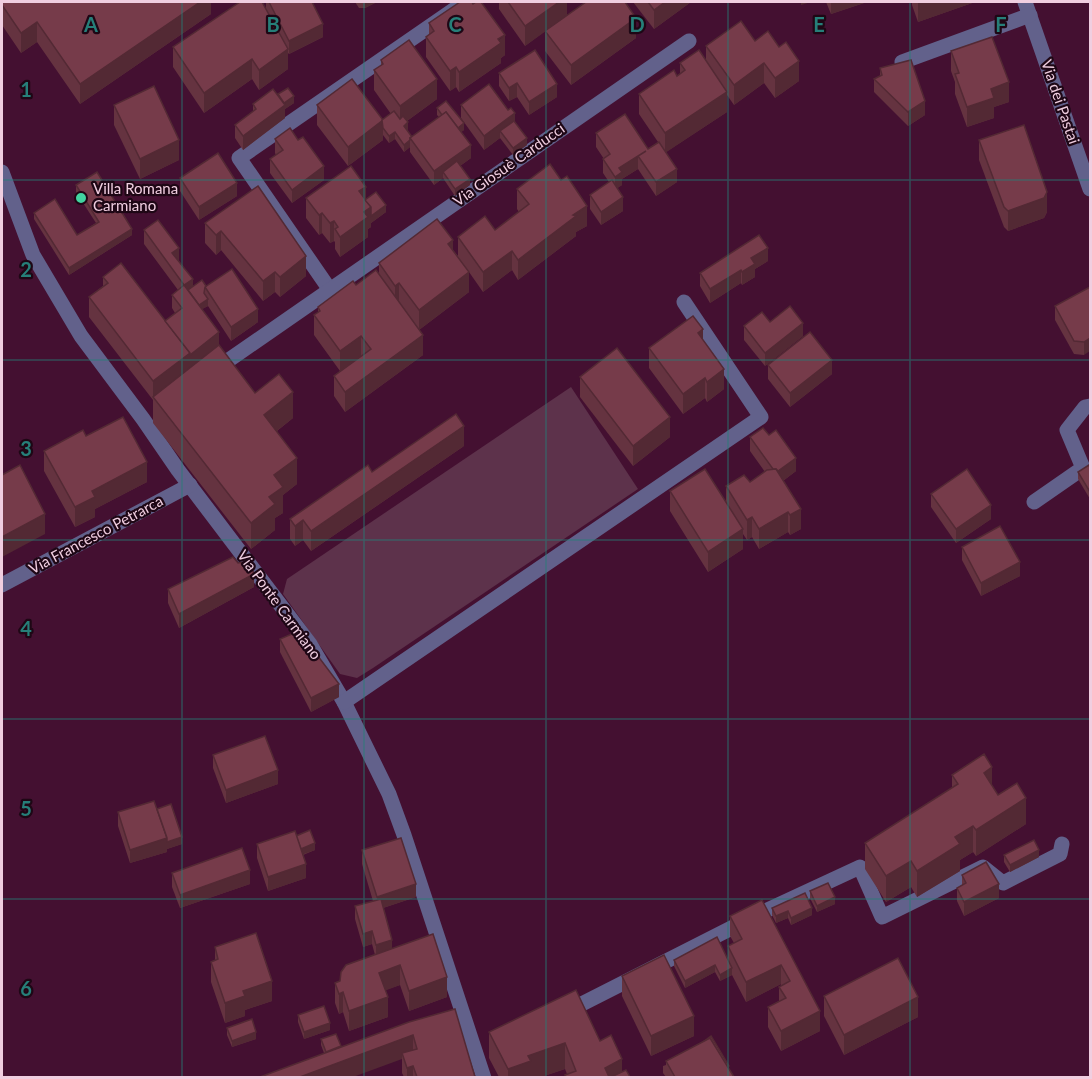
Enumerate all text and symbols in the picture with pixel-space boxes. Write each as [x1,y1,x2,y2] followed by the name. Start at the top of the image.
[83,12,98,36] text: A
[266,12,280,36] text: B
[448,12,462,36] text: C
[629,12,645,36] text: D
[813,12,825,36] text: E
[995,12,1007,36] text: F
[1038,57,1084,146] street label: Via dei Pastai
[20,77,32,101] text: 1
[449,119,568,209] street label: Via Giosuè Carducci
[93,179,178,214] place label: Villa Romana Carmiano
[74,191,88,205] marker: Villa Romana Carmiano
[20,257,32,281] text: 2
[20,436,32,460] text: 3
[25,491,166,577] street label: Via Francesco Petrarca
[234,546,326,663] street label: Via Ponte Carmiano
[20,616,32,640] text: 4
[20,796,32,820] text: 5
[20,976,32,1000] text: 6

